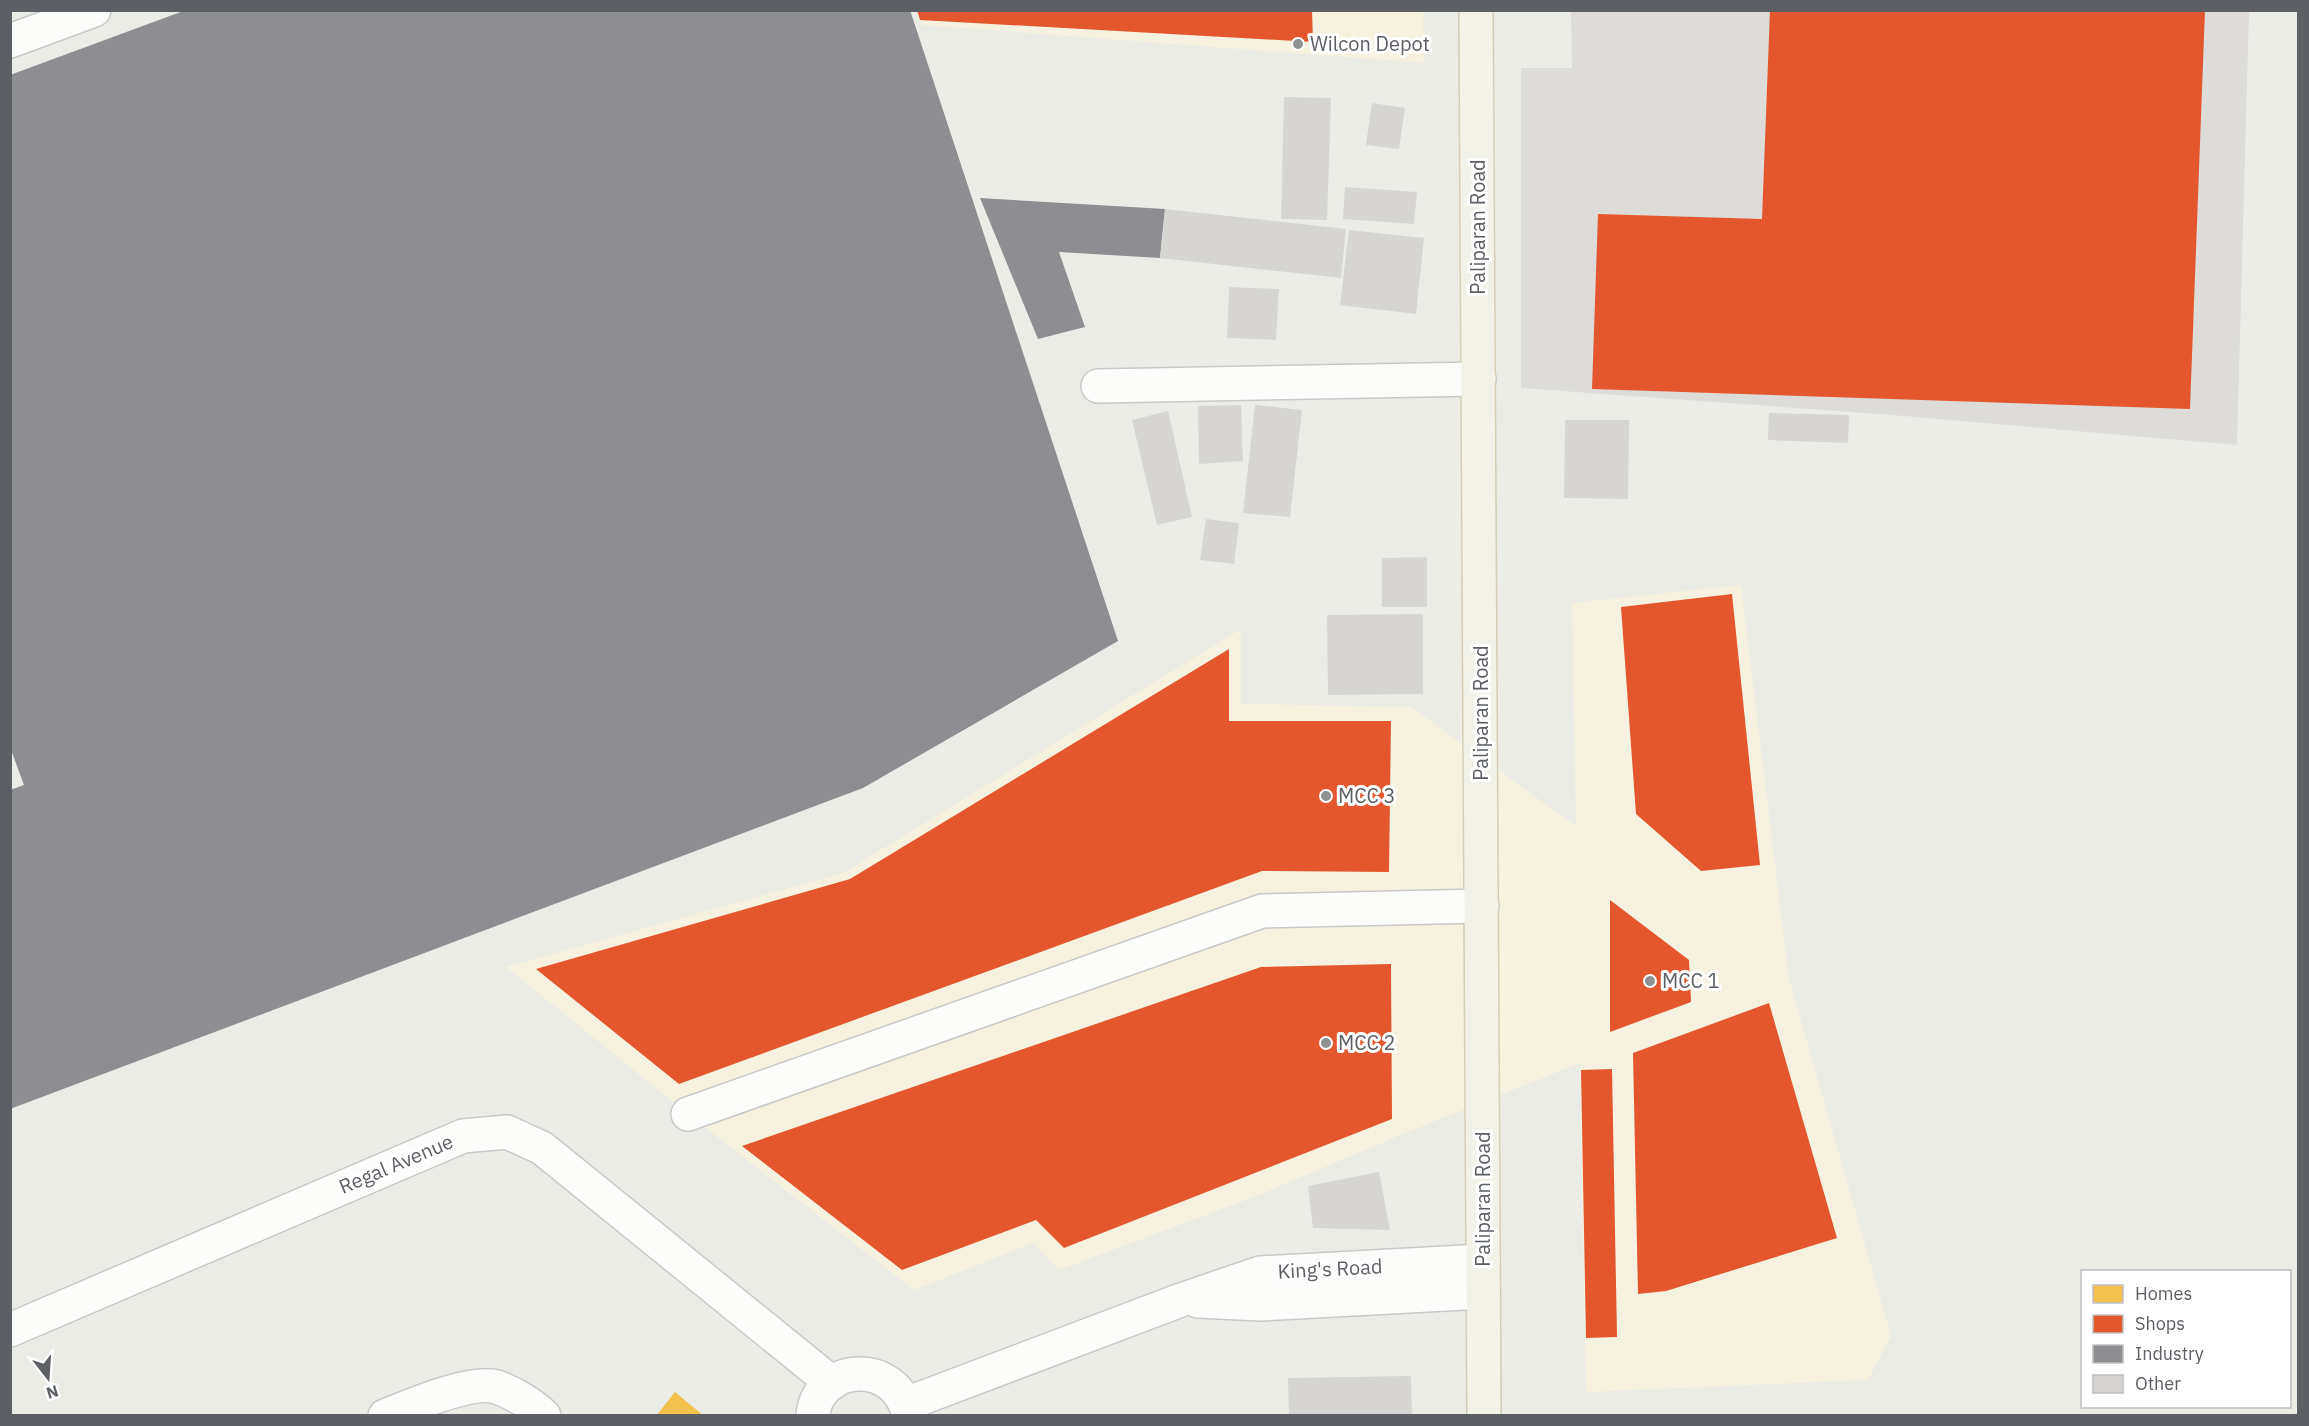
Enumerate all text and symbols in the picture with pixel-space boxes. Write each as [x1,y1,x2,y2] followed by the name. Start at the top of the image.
[1310,30,1430,57] place label: Wilcon Depot
[1291,37,1305,51] marker: Wilcon Depot
[1464,159,1491,295] street label: Paliparan Road
[1467,645,1494,781] street label: Paliparan Road
[1338,782,1396,809] place label: MCC 3
[1319,789,1333,803] marker: MCC 3
[1662,967,1720,994] place label: MCC 1
[1643,974,1657,988] marker: MCC 1
[1338,1029,1396,1056] place label: MCC 2
[1319,1036,1333,1050] marker: MCC 2
[335,1127,457,1200] street label: Regal Avenue
[1469,1131,1496,1267] street label: Paliparan Road
[1277,1252,1383,1285] street label: King's Road
[2081,1270,2291,1408] legend
[2135,1282,2192,1305] text: Homes
[2135,1312,2185,1335] text: Shops
[2135,1342,2204,1365] text: Industry
[18,1348,78,1408] north arrow
[2135,1372,2181,1395] text: Other
[44,1381,61,1404] text: N

